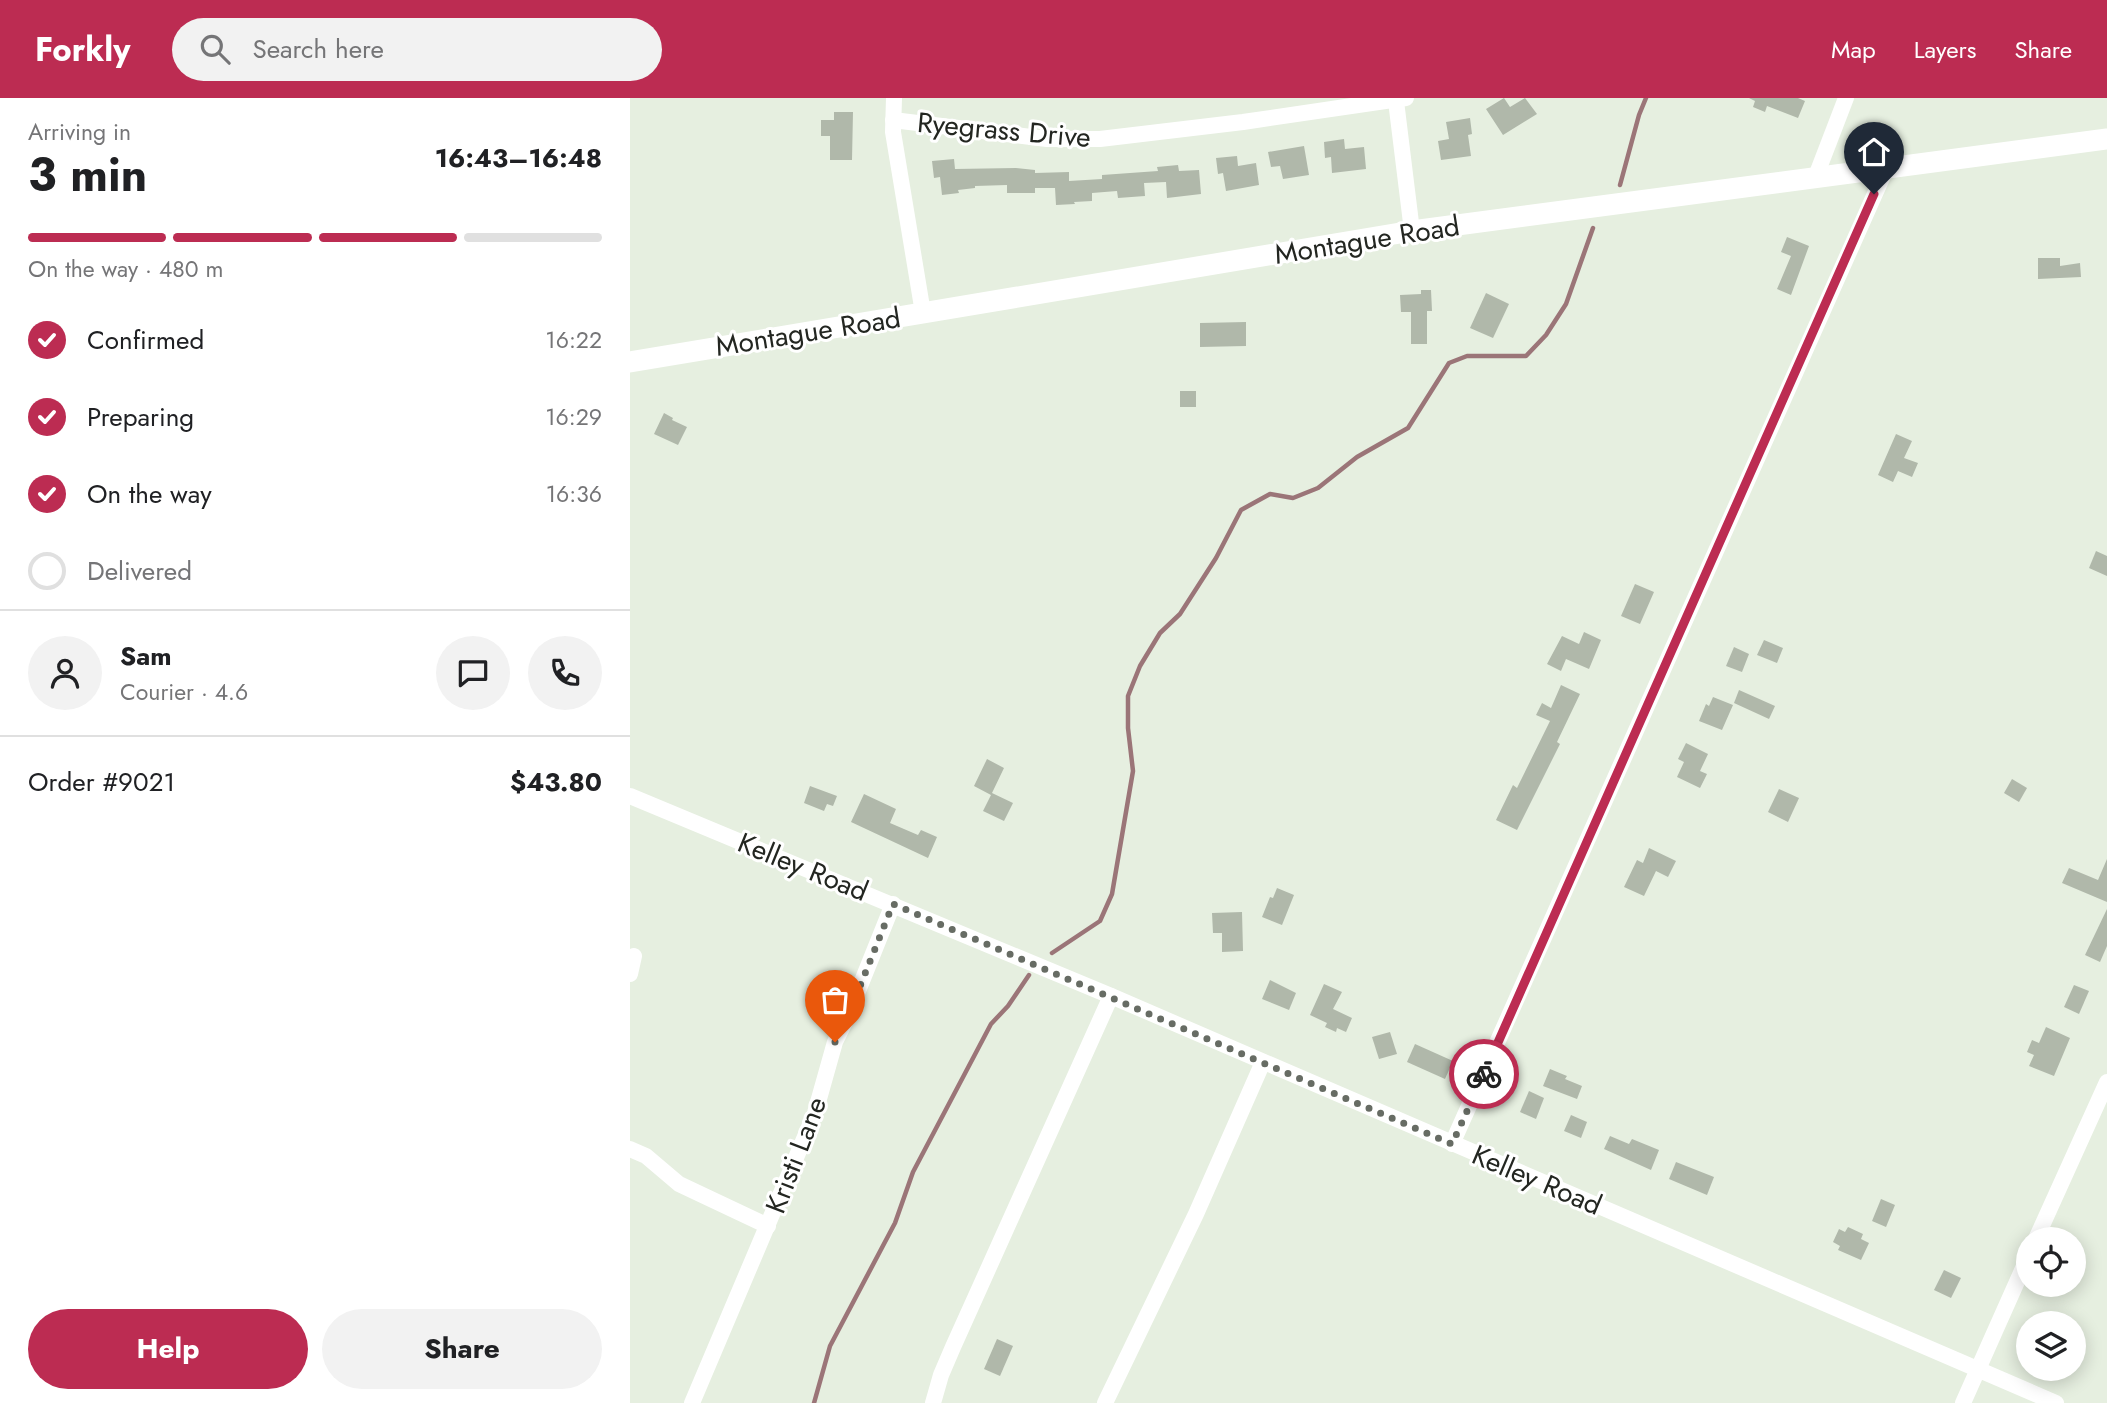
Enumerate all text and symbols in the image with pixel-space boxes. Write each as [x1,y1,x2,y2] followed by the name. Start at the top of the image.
[172,18,662,81] search box
[35,26,130,73] text: Forkly
[196,30,234,68] icon: search
[252,30,384,68] text: Search here
[1831,32,1876,67] text: Map
[1914,32,1976,67] text: Layers
[2014,32,2072,67] text: Share
[915,102,1093,158] street label: Ryegrass Drive
[28,115,131,149] text: Arriving in
[1844,122,1904,194] pin
[1855,133,1893,171] icon: home
[435,139,602,177] text: 16:43–16:48
[28,142,147,208] text: 3 min
[1272,205,1462,275] street label: Montague Road
[28,252,224,286] text: On the way · 480 m
[713,297,903,367] street label: Montague Road
[28,321,66,359] icon: check
[87,321,204,359] text: Confirmed
[545,323,602,357] text: 16:22
[28,398,66,436] icon: check
[87,398,194,436] text: Preparing
[545,400,602,434] text: 16:29
[28,475,66,513] icon: check
[87,475,212,513] text: On the way
[546,477,602,511] text: 16:36
[87,552,192,590] text: Delivered
[28,636,102,710] button: person
[436,636,510,710] button: chat
[528,636,602,710] button: phone
[120,637,172,675] text: Sam
[120,675,248,709] text: Courier · 4.6
[28,763,175,801] text: Order #9021
[510,763,602,801] text: $43.80
[732,822,874,912] street label: Kelley Road
[805,970,865,1042] pin
[816,981,854,1019] icon: bag
[1449,1039,1519,1109] courier
[1465,1055,1503,1093] icon: bike
[755,1091,837,1219] street label: Kristi Lane
[1466,1134,1608,1226] street label: Kelley Road
[2016,1227,2086,1381] map controls
[2016,1227,2086,1297] button: locate
[28,1309,308,1389] button: Help
[322,1309,602,1389] button: Share
[2016,1311,2086,1381] button: layers

